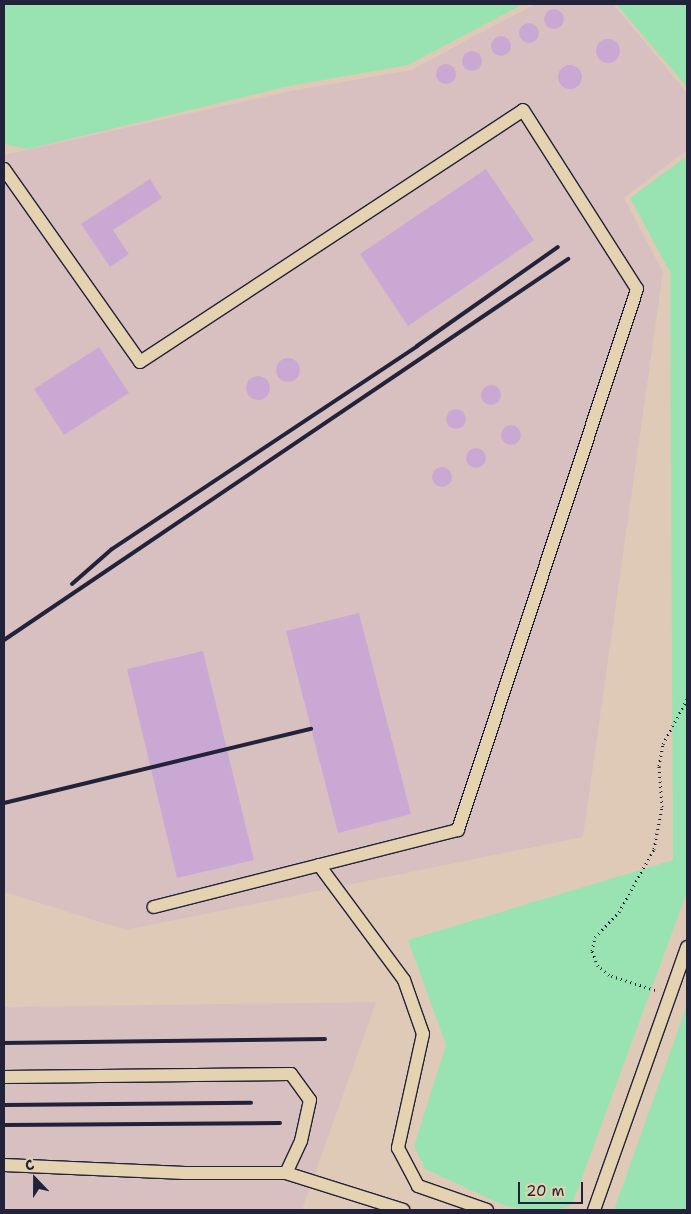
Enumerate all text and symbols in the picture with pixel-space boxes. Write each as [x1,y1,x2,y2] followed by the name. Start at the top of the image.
[10,1154,60,1204] north arrow
[22,1155,37,1175] text: С
[521,1172,586,1204] scale bar
[526,1181,565,1201] text: 20 m

